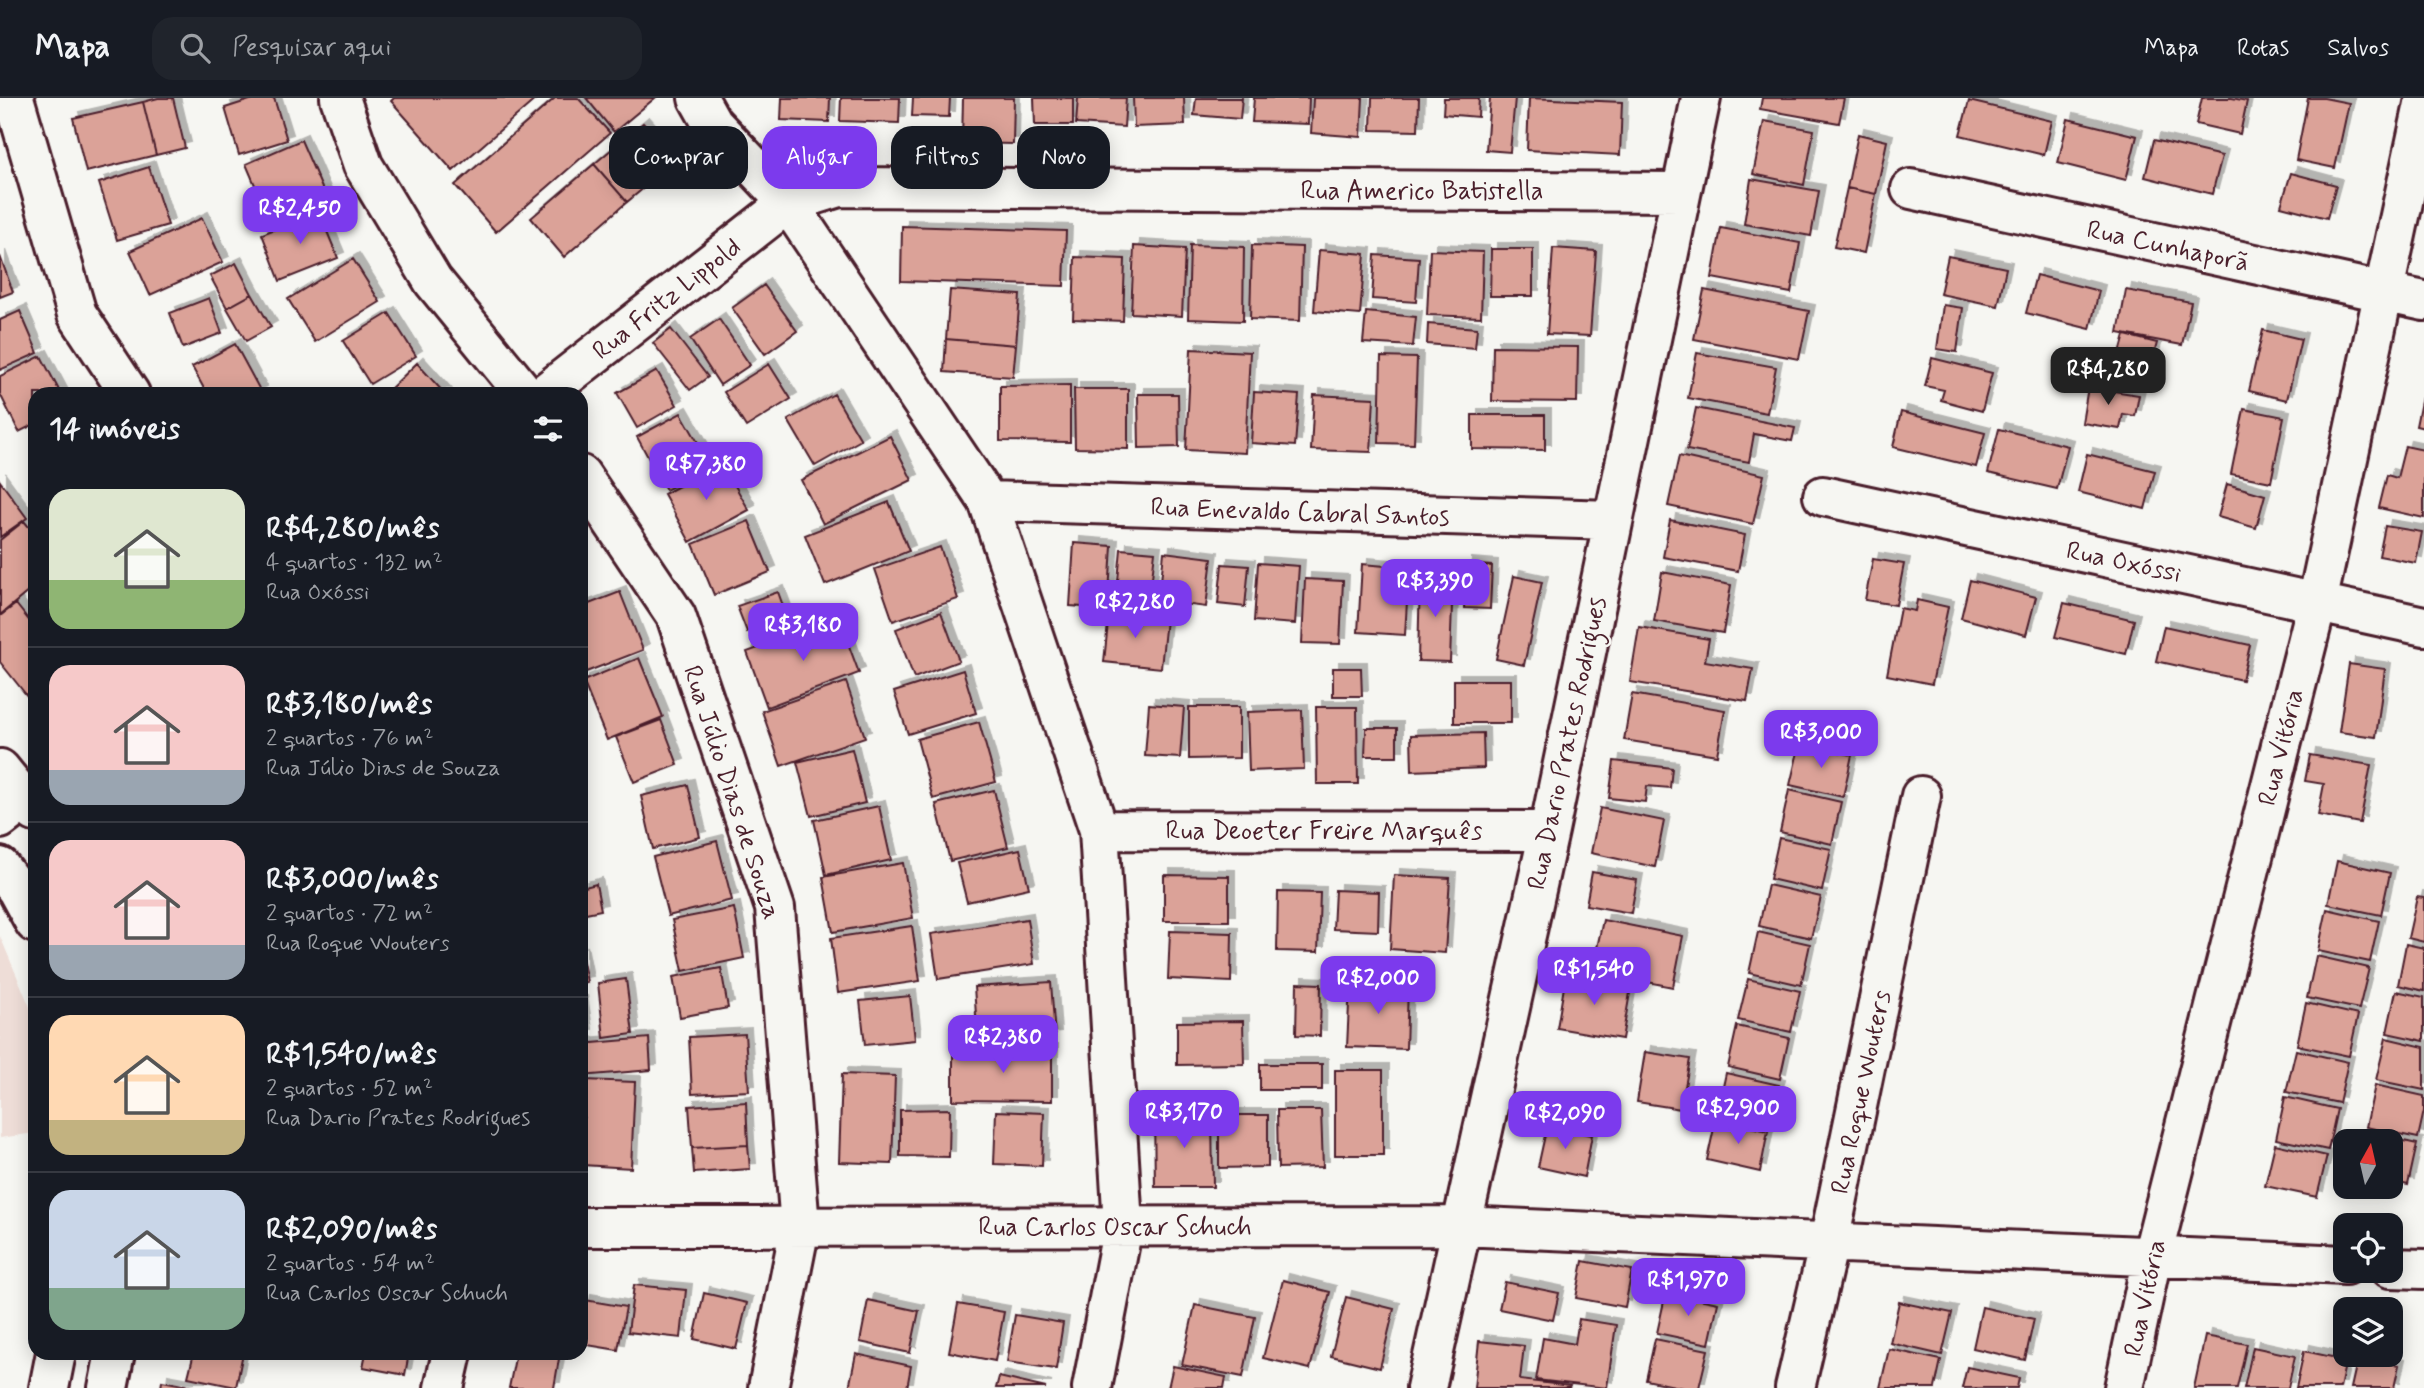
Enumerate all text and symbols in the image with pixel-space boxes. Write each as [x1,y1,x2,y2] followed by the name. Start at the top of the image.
[152,17,642,80] search box
[35,26,110,70] text: Mapa
[176,29,214,67] icon: search
[232,31,391,65] text: Pesquisar aqui
[2144,33,2199,64] text: Mapa
[2237,33,2289,64] text: Rotas
[2327,33,2389,64] text: Salvos
[609,126,748,189] chip: Comprar
[762,126,877,189] chip: Alugar
[891,126,1003,189] chip: Filtros
[1017,126,1110,189] chip: Novo
[1301,175,1543,209] street label: Rua Americo Batistella
[235,186,365,246] pin: R$2,450
[259,194,341,224] text: R$2,450
[2083,213,2252,281] street label: Rua Cunhaporã
[586,231,749,368] street label: Rua Fritz Lippold
[2043,348,2173,407] pin: R$4,280
[2067,355,2149,385] text: R$4,280
[49,410,180,449] text: 14 imóveis
[529,410,567,448] icon: filters
[641,442,771,502] pin: R$7,380
[666,450,746,480] text: R$7,380
[1150,491,1450,535] street label: Rua Enevaldo Cabral Santos
[266,509,439,548] text: R$4,280/mês
[105,517,189,601] icon: home
[2063,534,2184,592] street label: Rua Oxóssi
[266,548,443,578] text: 4 quartos · 132 m²
[1370,560,1500,619] pin: R$3,390
[1396,567,1474,597] text: R$3,390
[266,578,369,608] text: Rua Oxóssi
[1070,580,1200,640] pin: R$2,280
[1095,588,1175,618] text: R$2,280
[1520,594,1619,894] street label: Rua Dario Prates Rodrigues
[738,603,868,663] pin: R$3,180
[764,611,842,641] text: R$3,180
[674,661,788,924] street label: Rua Júlio Dias de Souza
[266,685,432,724] text: R$3,180/mês
[2251,686,2313,809] street label: Rua Vitória
[105,693,189,777] icon: home
[1756,710,1886,770] pin: R$3,000
[1780,718,1862,748] text: R$3,000
[266,724,434,754] text: 2 quartos · 76 m²
[266,754,500,784] text: Rua Júlio Dias de Souza
[1166,815,1482,849] street label: Rua Deoeter Freire Marquês
[266,860,438,899] text: R$3,000/mês
[105,868,189,952] icon: home
[266,899,433,929] text: 2 quartos · 72 m²
[266,929,450,959] text: Rua Roque Wouters
[1529,948,1659,1007] pin: R$1,540
[1554,955,1634,985] text: R$1,540
[1313,956,1443,1016] pin: R$2,000
[1336,964,1420,994] text: R$2,000
[1824,987,1900,1197] street label: Rua Roque Wouters
[938,1016,1068,1075] pin: R$2,380
[964,1023,1042,1053] text: R$2,380
[266,1035,437,1074] text: R$1,540/mês
[105,1043,189,1127] icon: home
[266,1074,433,1104] text: 2 quartos · 52 m²
[1673,1086,1803,1146] pin: R$2,900
[1119,1090,1249,1150] pin: R$3,170
[1500,1091,1630,1151] pin: R$2,090
[1696,1094,1780,1124] text: R$2,900
[1145,1098,1223,1128] text: R$3,170
[1524,1099,1606,1129] text: R$2,090
[266,1104,530,1134] text: Rua Dario Prates Rodrigues
[2333,1129,2403,1199] north arrow
[2333,1129,2403,1367] map controls
[266,1210,437,1249] text: R$2,090/mês
[978,1211,1252,1245] street label: Rua Carlos Oscar Schuch
[2333,1213,2403,1283] button: locate
[105,1218,189,1302] icon: home
[2117,1237,2175,1360] street label: Rua Vitória
[266,1249,435,1279] text: 2 quartos · 54 m²
[1623,1258,1753,1318] pin: R$1,970
[1647,1266,1729,1296] text: R$1,970
[266,1279,508,1309] text: Rua Carlos Oscar Schuch
[2333,1297,2403,1367] button: layers

